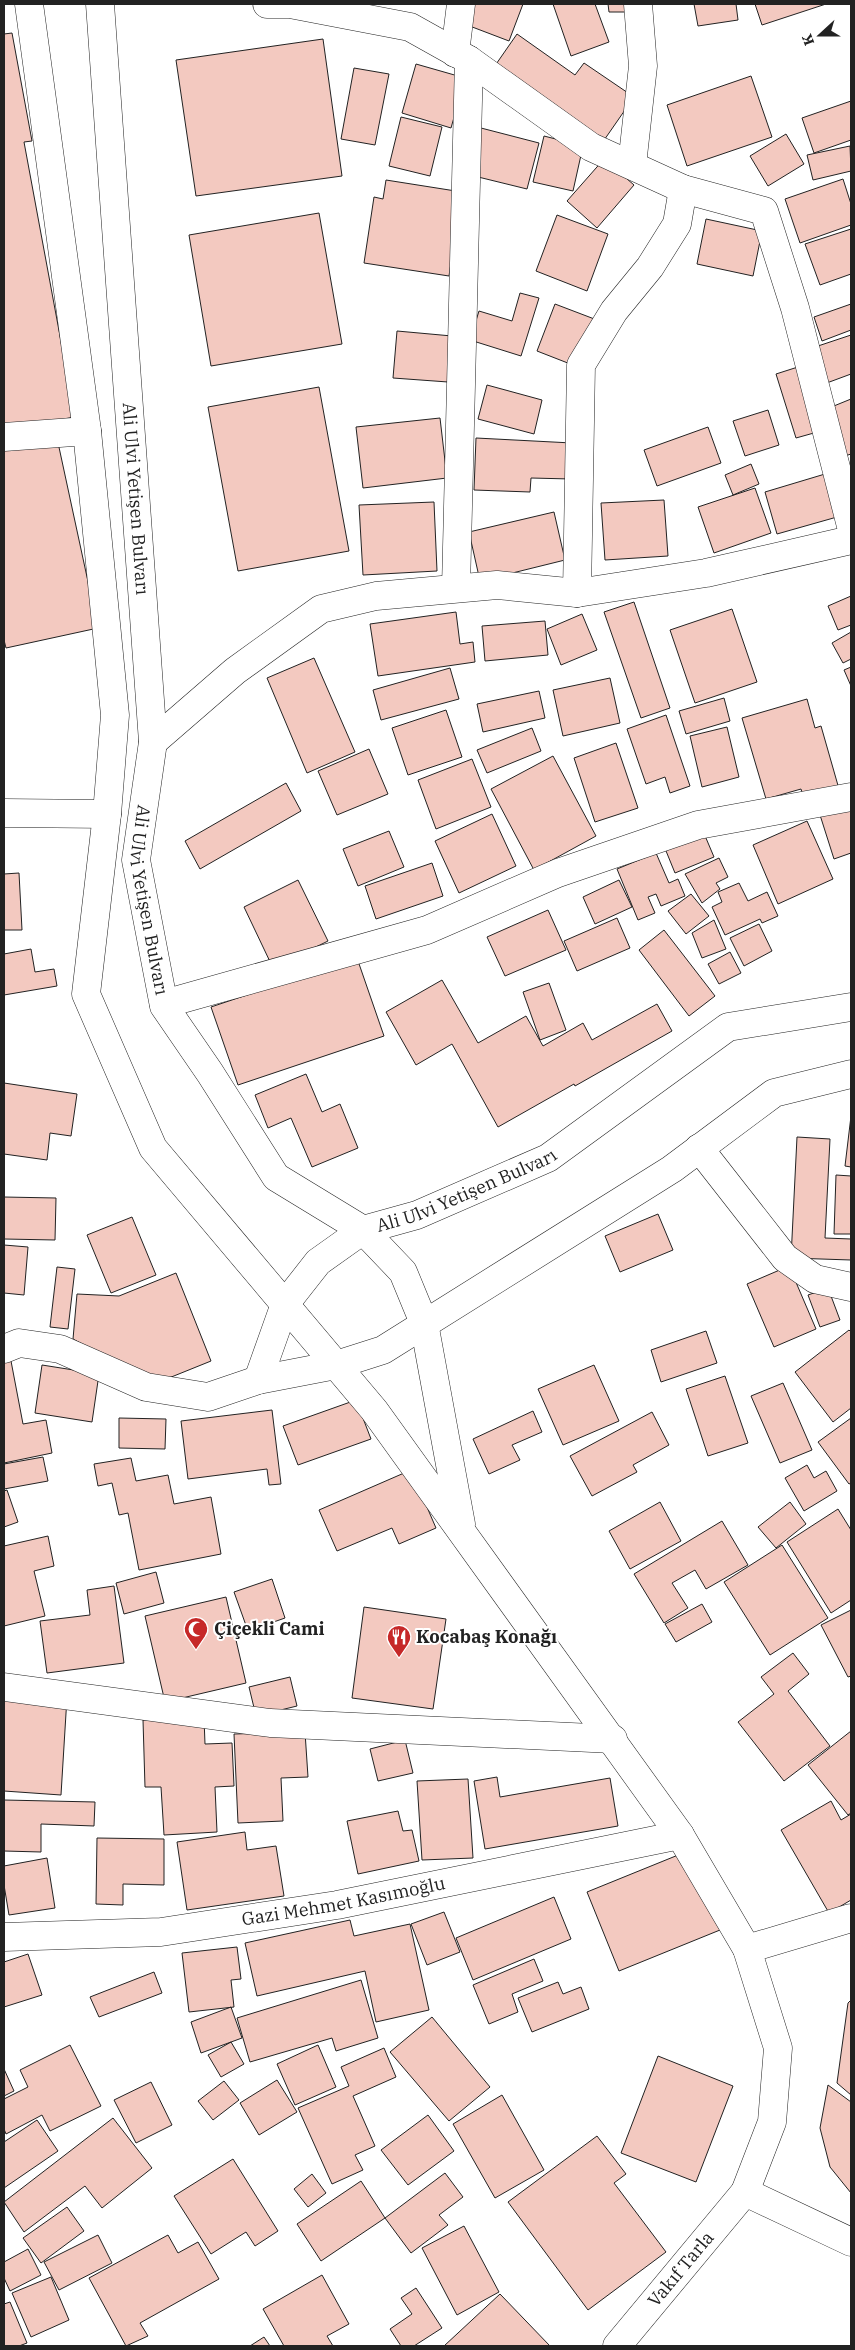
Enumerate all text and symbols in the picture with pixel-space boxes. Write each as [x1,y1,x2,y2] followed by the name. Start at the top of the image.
[795,10,845,60] north arrow
[797,31,818,48] text: K
[118,402,154,596] street label: Ali Ulvi Yetişen Bulvarı
[125,803,174,997] street label: Ali Ulvi Yetişen Bulvarı
[374,1143,562,1237] street label: Ali Ulvi Yetişen Bulvarı
[183,1616,209,1650] mosque icon: Çiçekli Cami
[214,1617,325,1640] place label: Çiçekli Cami
[386,1624,412,1658] restaurant icon: Kocabaş Konağı
[416,1625,557,1648] place label: Kocabaş Konağı
[240,1871,447,1930] street label: Gazi Mehmet Kasımoğlu
[643,2226,719,2311] street label: Vakıf Tarla

